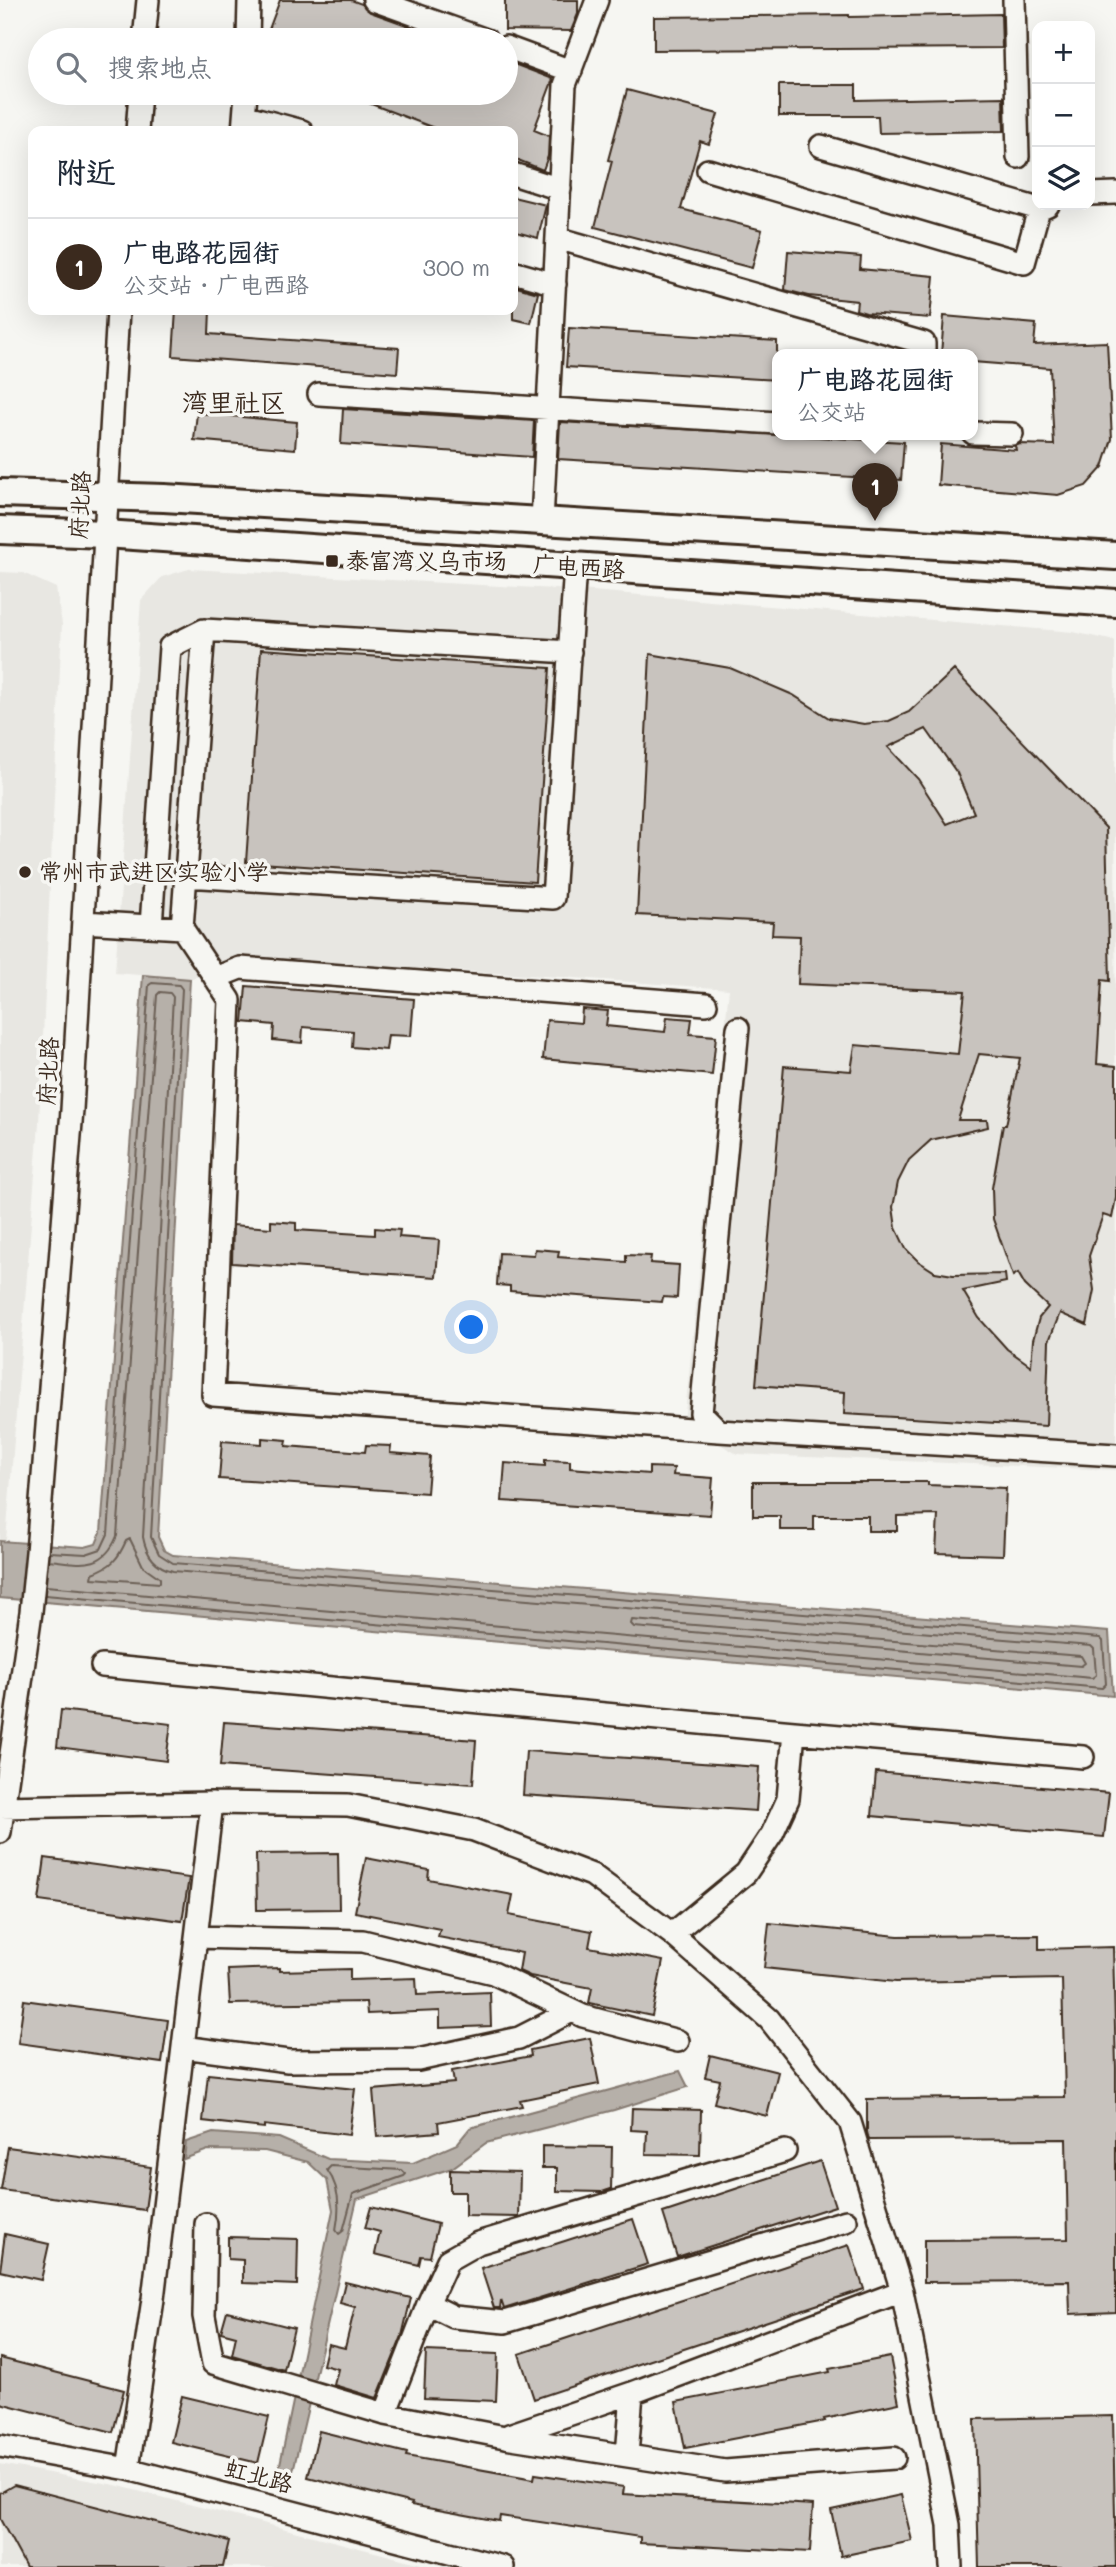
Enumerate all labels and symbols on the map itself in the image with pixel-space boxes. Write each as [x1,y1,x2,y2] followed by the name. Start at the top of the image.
[182,385,286,419] district label: 湾里社区
[852,463,898,521] pin: 1
[62,470,96,540] street label: 府北路
[346,545,507,575] place label: 泰富湾义乌市场
[532,548,626,584] street label: 广电西路
[324,553,340,569] marker: 泰富湾义乌市场
[39,856,269,886] place label: 常州市武进区实验小学
[17,864,33,880] marker: 常州市武进区实验小学
[30,1036,64,1106] street label: 府北路
[454,1310,488,1344] your location
[222,2452,296,2498] street label: 虹北路

